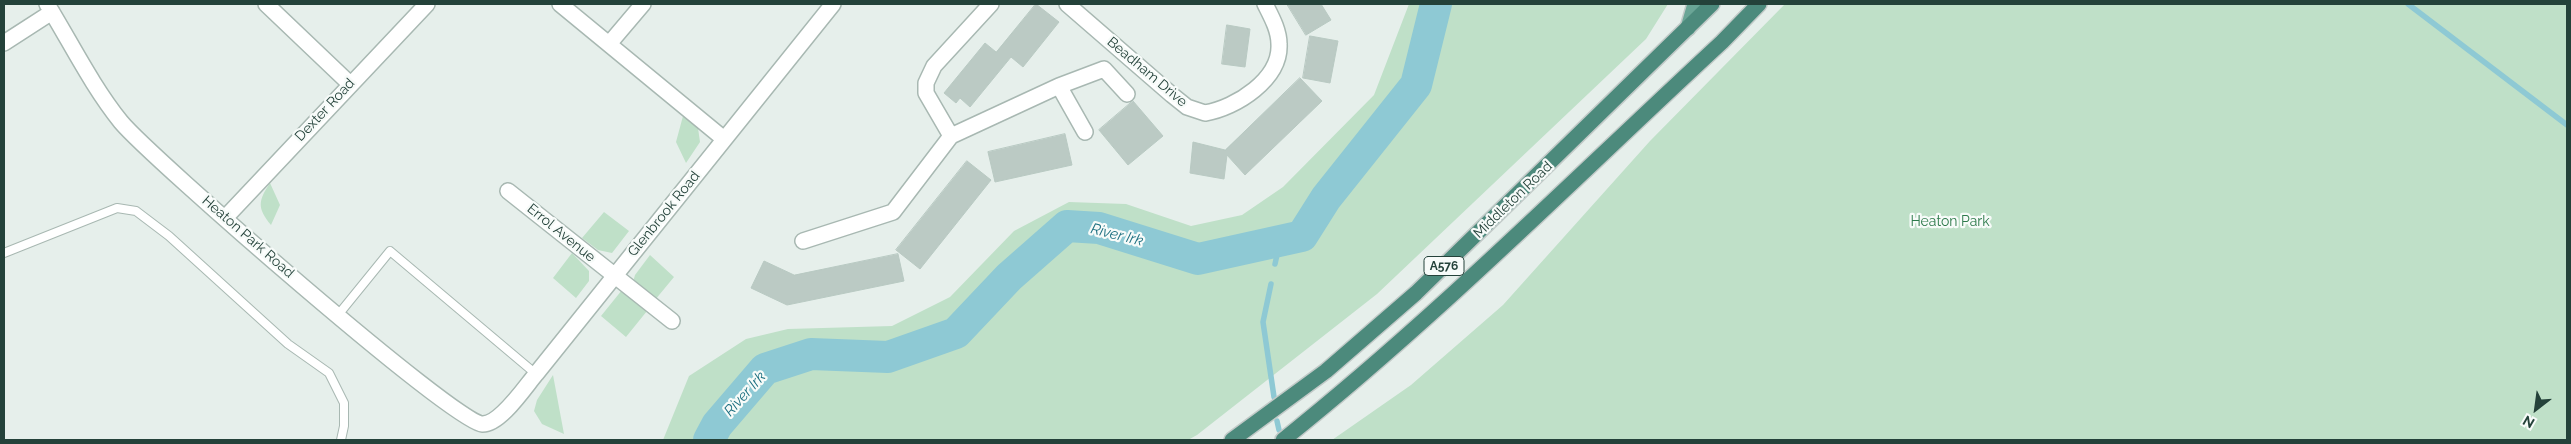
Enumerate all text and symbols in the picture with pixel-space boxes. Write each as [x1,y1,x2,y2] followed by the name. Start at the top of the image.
[1103,34,1191,110] street label: Beadham Drive
[292,75,358,145] street label: Dexter Road
[1470,158,1556,242] street label: Middleton Road
[625,168,703,260] street label: Glenbrook Road
[199,192,297,282] street label: Heaton Park Road
[524,200,598,266] street label: Errol Avenue
[1910,214,1990,230] park label: Heaton Park
[1089,220,1145,250] water label: River Irk
[1424,256,1464,276] road number: A576
[720,368,770,420] water label: River Irk
[2511,384,2561,434] north arrow
[2520,412,2537,432] text: N

